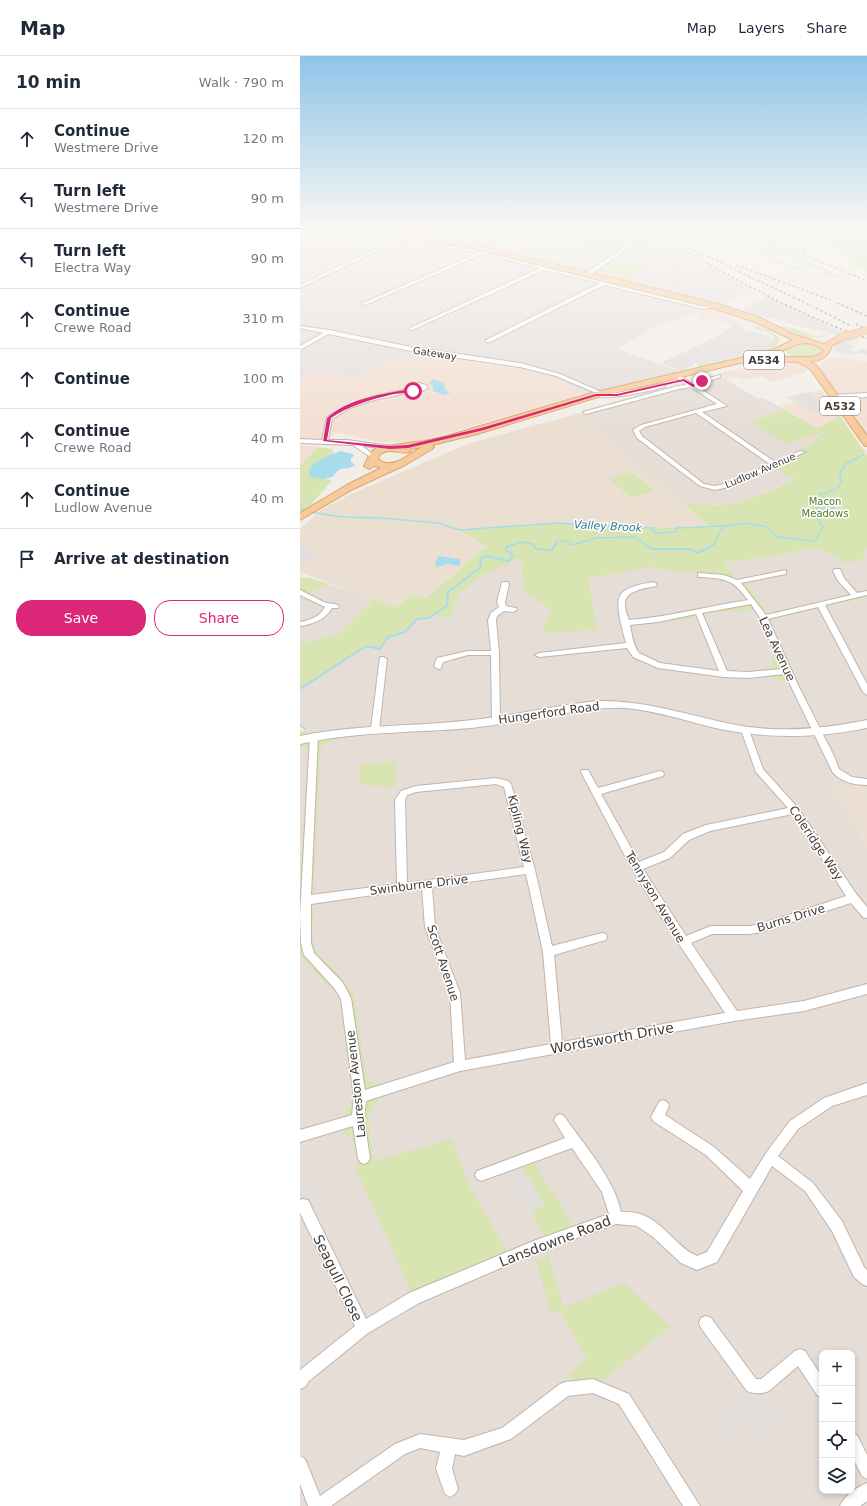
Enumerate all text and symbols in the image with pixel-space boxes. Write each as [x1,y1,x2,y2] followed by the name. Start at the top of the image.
[20,17,65,39] text: Map
[687,20,716,36] text: Map
[738,20,785,36] text: Layers
[807,20,847,36] text: Share
[16,72,81,92] text: 10 min
[199,75,284,90] text: Walk · 790 m
[54,122,130,140] text: Continue
[16,128,38,150] icon: ahead
[242,131,284,146] text: 120 m
[54,140,158,155] text: Westmere Drive
[54,182,126,200] text: Turn left
[16,188,38,210] icon: left
[251,191,284,206] text: 90 m
[54,200,158,215] text: Westmere Drive
[54,242,126,260] text: Turn left
[16,248,38,270] icon: left
[251,251,284,266] text: 90 m
[54,260,131,275] text: Electra Way
[54,302,130,320] text: Continue
[16,308,38,330] icon: ahead
[242,311,284,326] text: 310 m
[54,320,132,335] text: Crewe Road
[412,345,458,362] street label: Gateway
[744,351,784,369] road number: A534
[16,368,38,390] icon: ahead
[54,370,130,388] text: Continue
[242,371,284,386] text: 100 m
[693,372,711,390] route end
[404,382,422,400] route start
[820,397,860,415] road number: A532
[54,422,130,440] text: Continue
[16,428,38,450] icon: ahead
[251,431,284,446] text: 40 m
[54,440,132,455] text: Crewe Road
[723,451,797,490] street label: Ludlow Avenue
[54,482,130,500] text: Continue
[16,488,38,510] icon: ahead
[251,491,284,506] text: 40 m
[802,496,848,519] park label: Macon Meadows
[54,500,152,515] text: Ludlow Avenue
[574,518,643,535] water label: Valley Brook
[16,548,38,570] icon: arrive
[54,550,229,568] text: Arrive at destination
[16,600,146,636] button: Save
[154,600,284,636] button: Share
[756,614,798,684] street label: Lea Avenue
[498,699,600,727] street label: Hungerford Road
[505,793,535,865] street label: Kipling Way
[786,803,846,883] street label: Coleridge Way
[622,848,688,945] street label: Tennyson Avenue
[369,872,469,898] street label: Swinburne Drive
[755,901,827,935] street label: Burns Drive
[424,923,462,1003] street label: Scott Avenue
[549,1019,675,1057] street label: Wordsworth Drive
[343,1030,369,1138] street label: Laureston Avenue
[497,1212,613,1270] street label: Lansdowne Road
[310,1232,366,1324] street label: Seagull Close
[819,1350,855,1494] map controls
[819,1350,855,1386] button: +
[819,1386,855,1422] button: −
[819,1422,855,1458] button: locate
[819,1458,855,1494] button: layers

